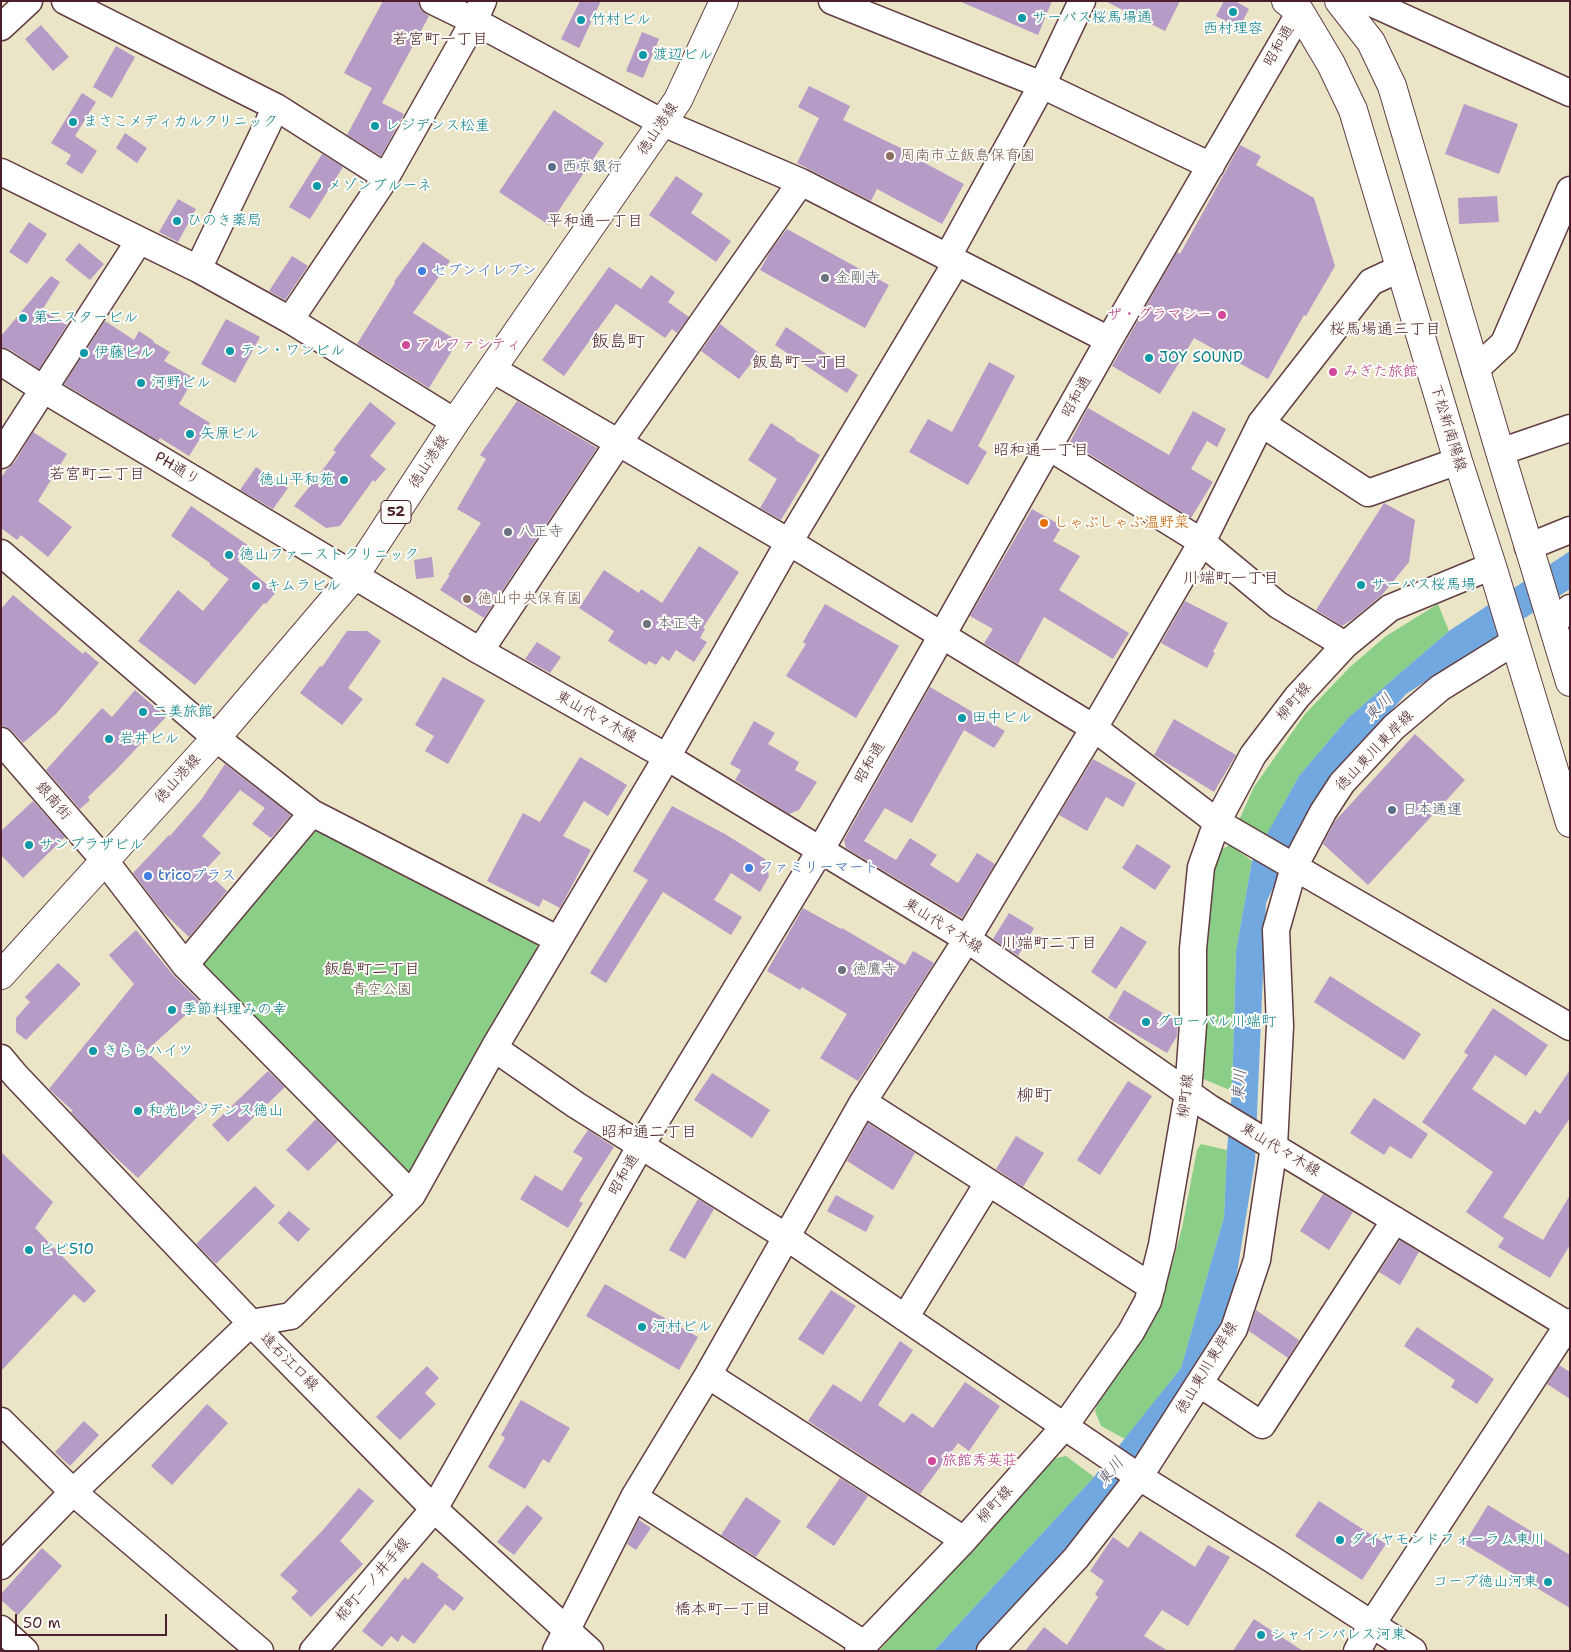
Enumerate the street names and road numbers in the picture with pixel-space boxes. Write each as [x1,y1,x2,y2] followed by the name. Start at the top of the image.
[1260,22,1298,70] street label: 昭和通
[634,99,682,159] street label: 徳山港線
[1058,373,1096,421] street label: 昭和通
[1426,382,1470,474] street label: 下松新南陽線
[405,432,453,492] street label: 徳山港線
[151,448,203,490] street label: PH通り
[381,501,411,524] road number: 52
[1273,679,1315,725] street label: 柳町線
[552,687,640,747] street label: 東山代々木線
[1332,707,1418,795] street label: 徳山東川東岸線
[851,739,889,787] street label: 昭和通
[151,751,205,807] street label: 徳山港線
[31,778,75,824] street label: 銀南街
[900,895,986,957] street label: 東山代々木線
[1174,1073,1198,1119] street label: 柳町線
[1237,1119,1323,1181] street label: 東山代々木線
[605,1151,643,1199] street label: 昭和通
[1172,1318,1242,1418] street label: 徳山東川東岸線
[256,1329,322,1395] street label: 遠石江口線
[973,1482,1017,1528] street label: 柳町線
[332,1534,414,1626] street label: 椛町一ノ井手線

